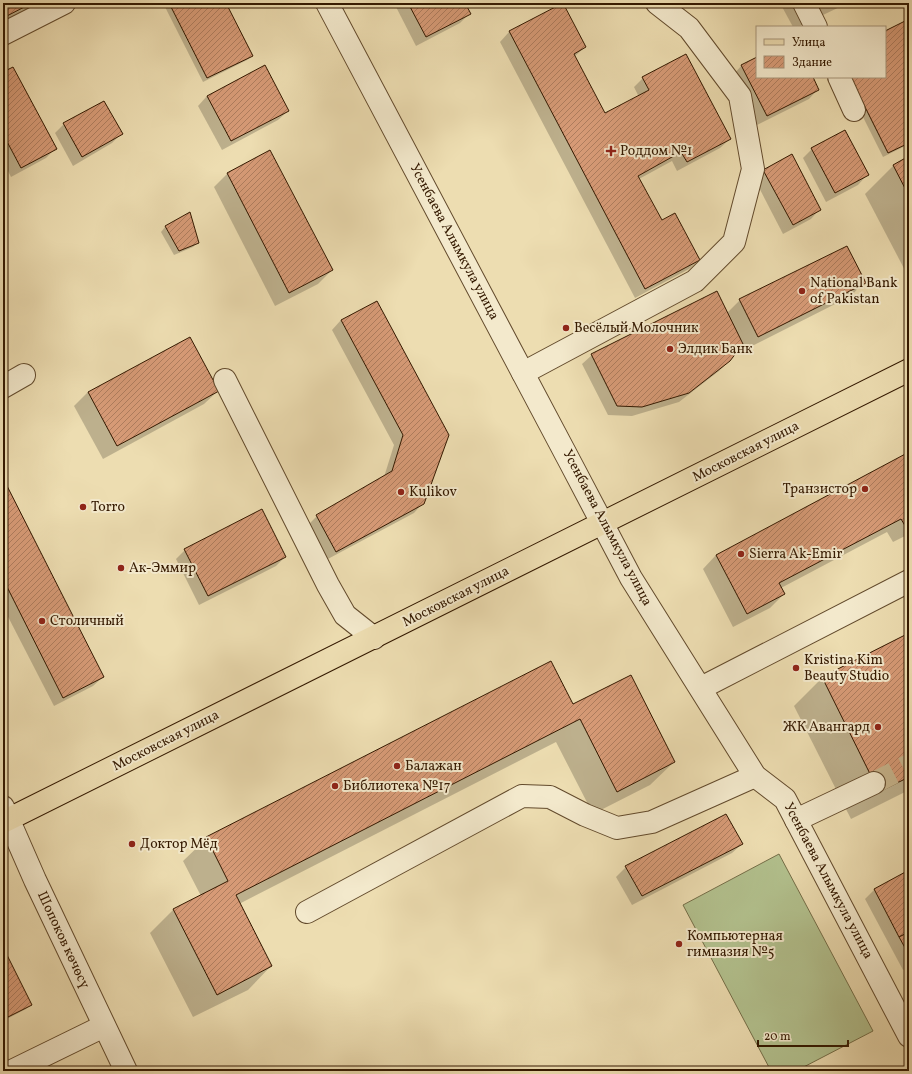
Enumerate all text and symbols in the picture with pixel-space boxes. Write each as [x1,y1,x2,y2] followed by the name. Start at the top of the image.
[756,26,886,78] legend
[792,35,825,51] text: Улица
[792,55,832,71] text: Здание
[620,142,693,161] place label: Роддом №1
[605,145,617,157] marker: Роддом №1
[405,160,503,324] street label: Усенбаева Алымкула улица
[810,274,898,309] place label: National Bank of Pakistan
[797,286,807,296] marker: National Bank of Pakistan
[574,319,699,338] place label: Весёлый Молочник
[561,323,571,333] marker: Весёлый Молочник
[678,340,753,359] place label: Элдик Банк
[665,344,675,354] marker: Элдик Банк
[689,417,803,487] street label: Московская улица
[558,446,656,610] street label: Усенбаева Алымкула улица
[782,480,857,499] place label: Транзистор
[409,483,458,502] place label: Kulikov
[860,484,870,494] marker: Транзистор
[396,487,406,497] marker: Kulikov
[91,498,125,517] place label: Torro
[78,502,88,512] marker: Torro
[749,545,842,564] place label: Sierra Ak-Emir
[736,549,746,559] marker: Sierra Ak-Emir
[129,559,196,578] place label: Ак-Эммир
[399,562,513,632] street label: Московская улица
[116,563,126,573] marker: Ак-Эммир
[50,612,124,631] place label: Столичный
[37,616,47,626] marker: Столичный
[804,651,889,686] place label: Kristina Kim Beauty Studio
[791,663,801,673] marker: Kristina Kim Beauty Studio
[109,706,223,776] street label: Московская улица
[783,718,870,737] place label: ЖК Авангард
[873,722,883,732] marker: ЖК Авангард
[405,757,462,776] place label: Балажан
[392,761,402,771] marker: Балажан
[343,777,451,796] place label: Библиотека №17
[330,781,340,791] marker: Библиотека №17
[779,799,877,963] street label: Усенбаева Алымкула улица
[140,835,218,854] place label: Доктор Мёд
[127,839,137,849] marker: Доктор Мёд
[32,888,94,992] street label: Шопоков көчөсү
[687,927,783,962] place label: Компьютерная гимназия №5
[674,939,684,949] marker: Компьютерная гимназия №5
[758,1022,848,1048] scale bar
[764,1029,791,1045] text: 20 m

